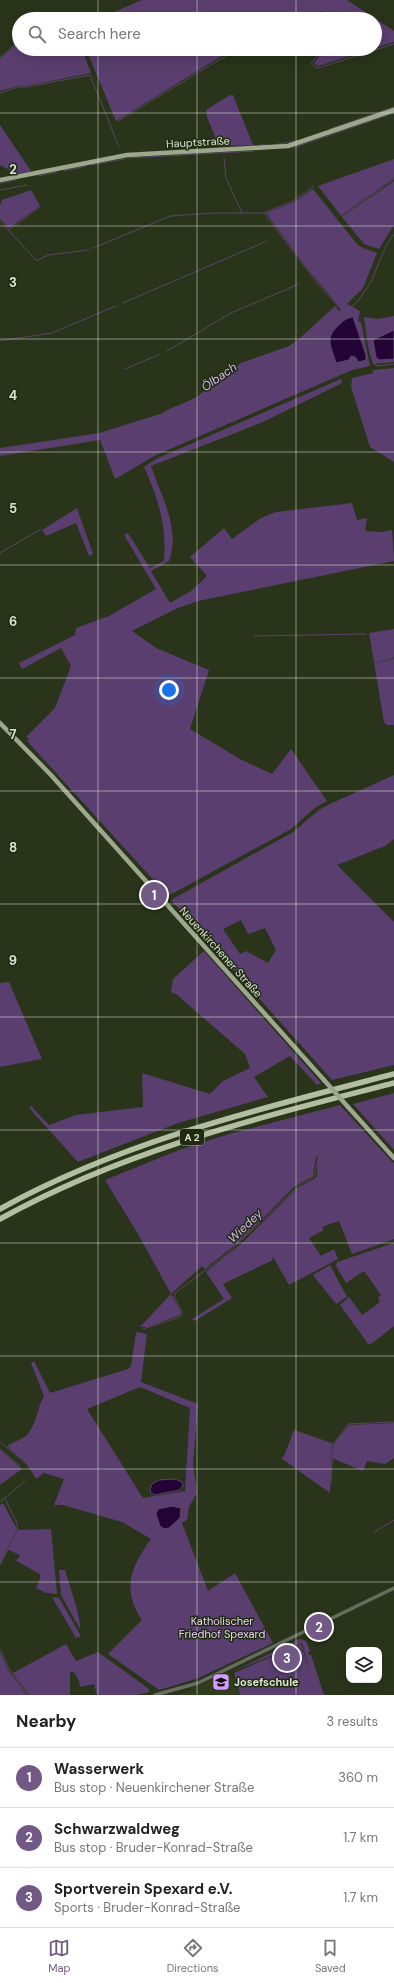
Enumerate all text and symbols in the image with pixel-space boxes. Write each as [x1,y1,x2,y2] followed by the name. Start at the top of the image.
[12,12,382,56] search box
[26,23,48,45] icon: search
[58,24,141,44] text: Search here
[166,133,230,151] street label: Hauptstraße
[9,161,17,178] text: 2
[9,274,17,291] text: 3
[198,359,240,395] water label: Ölbach
[9,387,17,404] text: 4
[9,500,17,517] text: 5
[9,613,17,630] text: 6
[159,680,179,700] your location
[10,726,17,743] text: 7
[9,839,17,856] text: 8
[141,880,167,910] pin: 1
[177,904,265,1000] street label: Neuenkirchener Straße
[9,952,17,969] text: 9
[180,1129,204,1145] road number: A 2
[224,1205,266,1246] water label: Wiedey
[306,1612,332,1642] pin: 2
[179,1614,265,1641] park label: Katholischer Friedhof Spexard
[274,1643,300,1673] pin: 3
[346,1647,382,1683] map controls
[346,1647,382,1683] button: layers
[211,1672,231,1692] school or university icon: Josefschule
[234,1675,299,1689] place label: Josefschule
[16,1710,76,1732] text: Nearby
[326,1713,378,1730] text: 3 results
[54,1759,144,1779] text: Wasserwerk
[27,1769,31,1786] text: 1
[338,1769,378,1786] text: 360 m
[54,1779,254,1796] text: Bus stop · Neuenkirchener Straße
[54,1819,180,1839] text: Schwarzwaldweg
[25,1829,33,1846] text: 2
[343,1829,378,1846] text: 1.7 km
[54,1839,253,1856] text: Bus stop · Bruder-Konrad-Straße
[54,1879,232,1899] text: Sportverein Spexard e.V.
[25,1889,33,1906] text: 3
[343,1889,378,1906] text: 1.7 km
[54,1899,241,1916] text: Sports · Bruder-Konrad-Straße
[48,1937,70,1975] tab: Map
[167,1937,219,1975] tab: Directions
[315,1937,346,1975] tab: Saved

